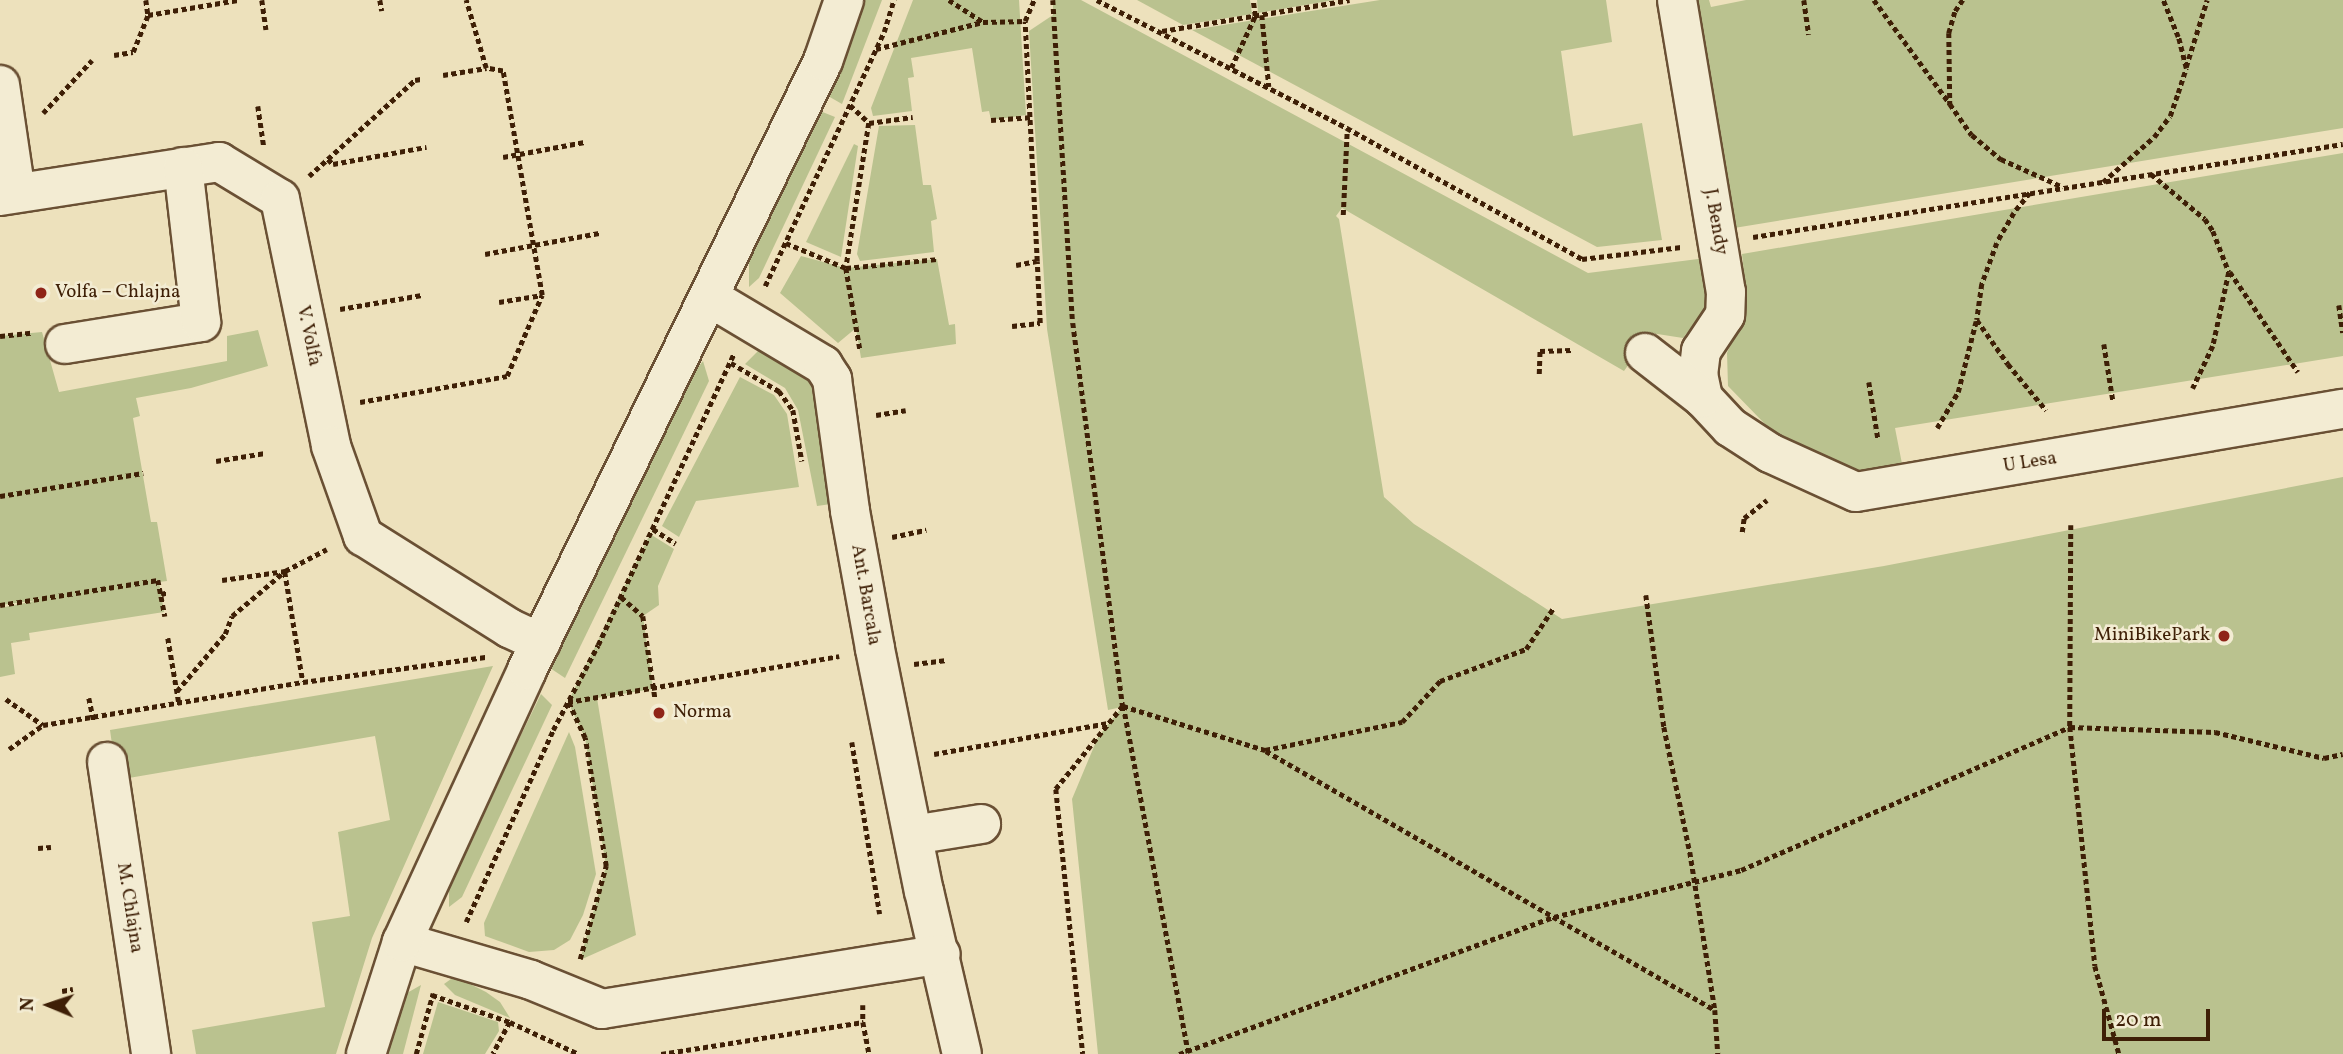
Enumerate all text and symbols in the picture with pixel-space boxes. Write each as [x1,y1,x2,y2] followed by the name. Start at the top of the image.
[1698,187,1732,257] street label: J. Bendy
[55,282,181,304] place label: Volfa – Chlajna
[33,285,49,301] marker: Volfa – Chlajna
[290,303,326,369] street label: V. Volfa
[2002,448,2058,478] street label: U Lesa
[845,543,885,647] street label: Ant. Barcala
[2094,625,2210,647] place label: MiniBikePark
[2216,628,2232,644] marker: MiniBikePark
[673,702,731,724] place label: Norma
[651,705,667,721] marker: Norma
[111,861,147,955] street label: M. Chlajna
[14,970,84,1040] north arrow
[2105,995,2214,1038] scale bar
[15,997,41,1012] text: N
[2115,1006,2161,1035] text: 20 m

